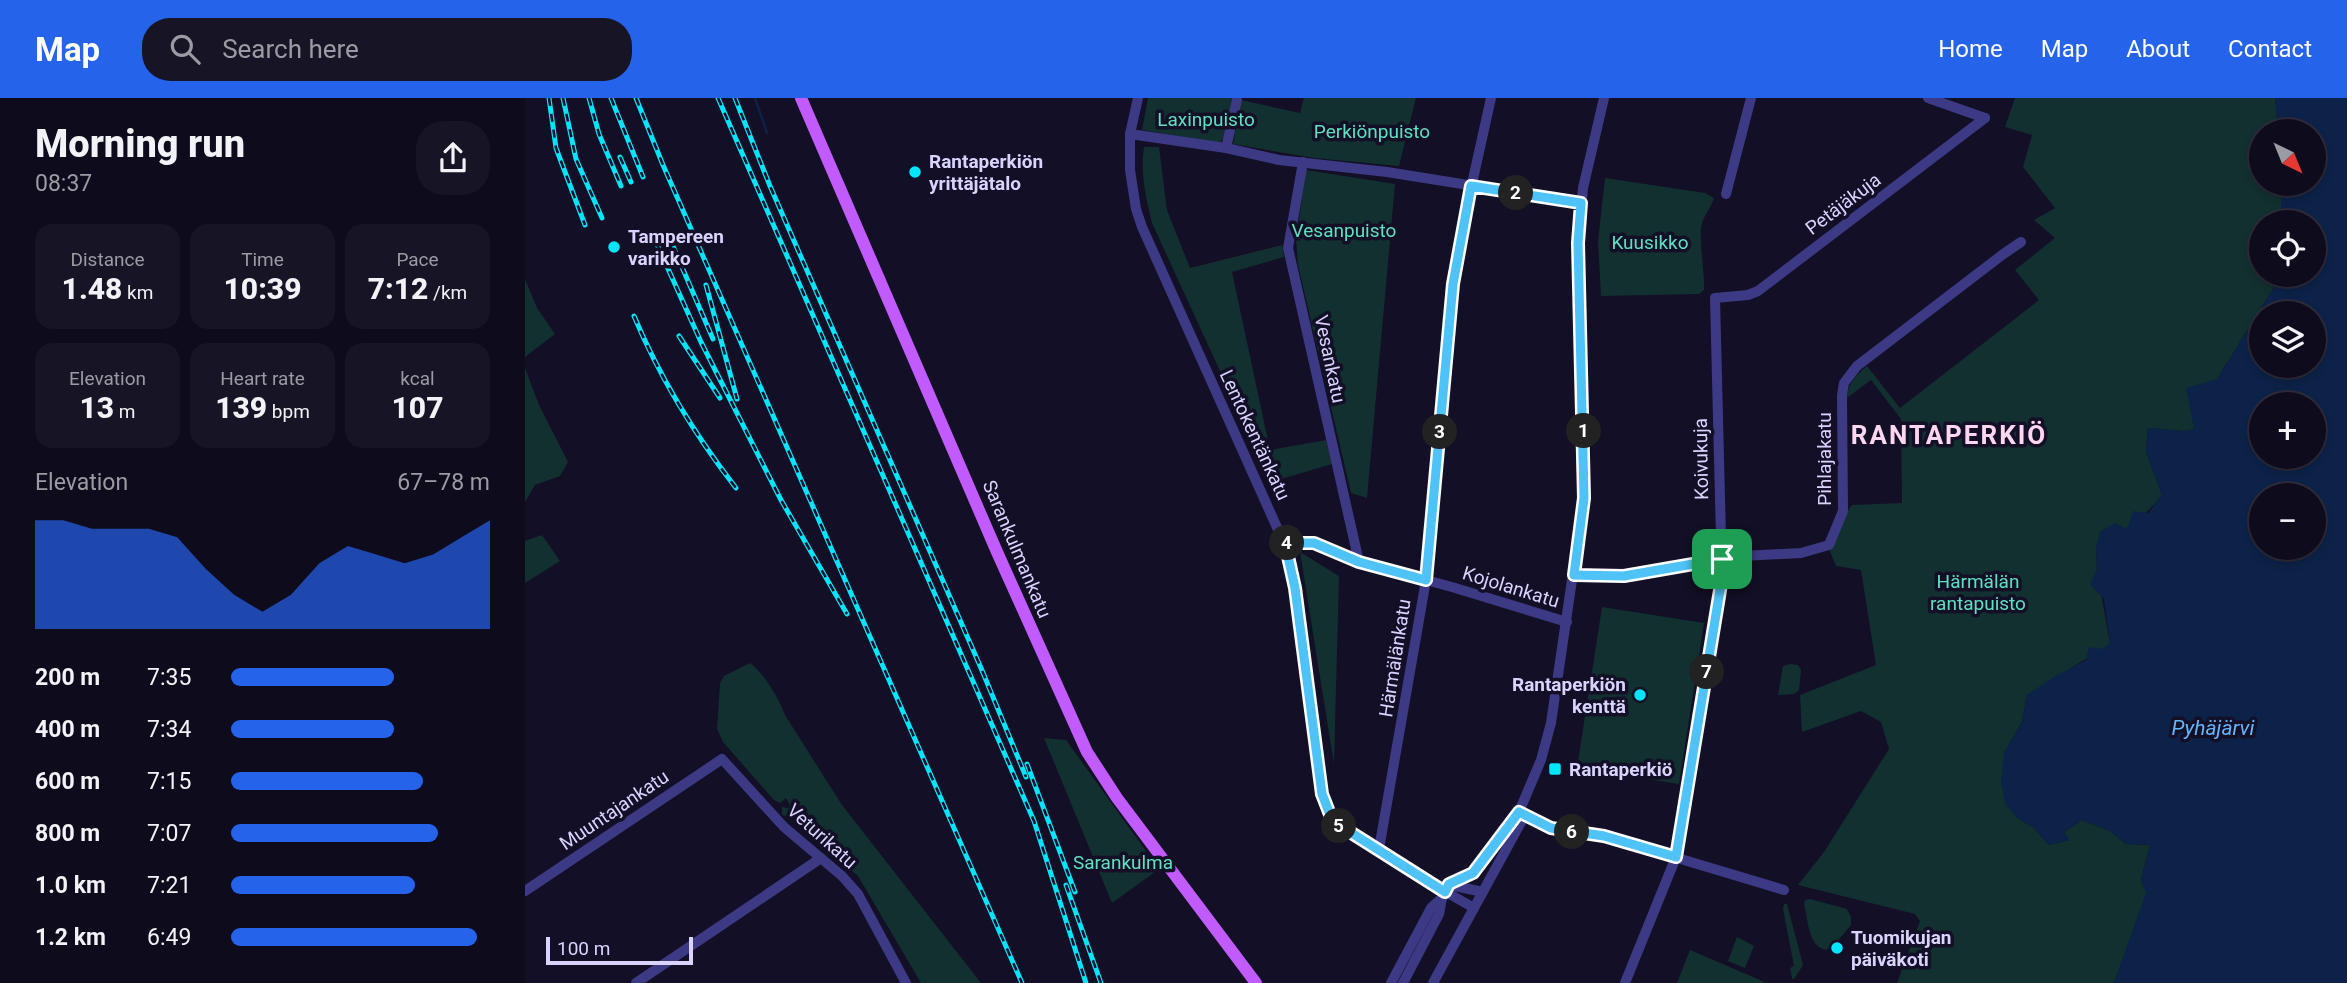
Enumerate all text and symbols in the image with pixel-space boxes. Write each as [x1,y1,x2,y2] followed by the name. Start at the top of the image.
[142,18,632,81] search box
[35,30,100,69] text: Map
[166,30,204,68] icon: search
[222,34,359,64] text: Search here
[1938,35,2003,63] text: Home
[2041,35,2088,63] text: Map
[2126,35,2190,63] text: About
[2228,35,2312,63] text: Contact
[1157,108,1255,131] park label: Laxinpuisto
[2249,119,2326,196] north arrow
[2249,119,2326,560] map controls
[1314,120,1430,143] park label: Perkiönpuisto
[416,121,490,195] button: share
[35,122,245,166] text: Morning run
[929,150,1043,195] place label: Rantaperkiön yrittäjätalo
[907,164,923,180] marker: Rantaperkiön yrittäjätalo
[1801,168,1885,240] street label: Petäjäkuja
[35,170,92,197] text: 08:37
[1499,176,1534,210] pin: 2
[1510,181,1521,204] text: 2
[2249,210,2326,287] button: locate
[1292,219,1396,242] park label: Vesanpuisto
[628,225,724,270] place label: Tampereen varikko
[1611,231,1689,254] park label: Kuusikko
[606,239,622,255] marker: Tampereen varikko
[71,248,144,271] text: Distance
[241,248,284,271] text: Time
[396,248,439,271] text: Pace
[62,271,122,306] text: 1.48
[224,271,301,306] text: 10:39
[368,271,428,306] text: 7:12
[122,281,153,304] text: km
[428,281,467,304] text: /km
[2249,301,2326,378] button: layers
[1309,313,1351,405] street label: Vesankatu
[1215,366,1295,504] street label: Lentokentänkatu
[69,367,146,390] text: Elevation
[220,367,305,390] text: Heart rate
[400,367,435,390] text: kcal
[80,390,114,425] text: 13
[215,390,267,425] text: 139
[392,390,443,425] text: 107
[2249,392,2326,469] button: +
[114,400,135,423] text: m
[267,400,310,423] text: bpm
[1813,412,1836,506] street label: Pihlajakatu
[1423,414,1457,450] pin: 3
[1567,414,1601,448] pin: 1
[1689,418,1713,500] street label: Koivukuja
[1578,419,1589,442] text: 1
[1434,420,1445,443] text: 3
[1851,420,2047,450] district label: RANTAPERKIÖ
[35,469,128,496] text: Elevation
[397,469,490,496] text: 67–78 m
[978,477,1056,621] street label: Sarankulmankatu
[2249,483,2326,560] button: −
[1269,526,1305,560] pin: 4
[1692,529,1752,589] pin
[1281,531,1292,554] text: 4
[1703,540,1741,578] icon: arrive
[1460,561,1562,613] street label: Kojolankatu
[1930,570,2026,615] park label: Härmälän rantapuisto
[1374,597,1416,719] street label: Härmälänkatu
[1689,654,1725,690] pin: 7
[1701,660,1712,683] text: 7
[35,664,100,691] text: 200 m
[147,664,191,691] text: 7:35
[1512,673,1626,718] place label: Rantaperkiön kenttä
[1632,687,1648,703] marker: Rantaperkiön kenttä
[35,716,100,743] text: 400 m
[147,716,191,743] text: 7:34
[2172,716,2254,740] water label: Pyhäjärvi
[1569,758,1673,781] place label: Rantaperkiö
[1547,761,1563,777] marker: Rantaperkiö
[555,765,673,855] street label: Muuntajankatu
[35,768,100,795] text: 600 m
[147,768,191,795] text: 7:15
[782,799,862,873] street label: Veturikatu
[1321,808,1357,844] pin: 5
[1333,814,1344,837] text: 5
[1555,814,1589,850] pin: 6
[35,820,100,847] text: 800 m
[147,820,191,847] text: 7:07
[1566,820,1577,843] text: 6
[1073,851,1173,874] park label: Sarankulma
[35,872,106,899] text: 1.0 km
[147,872,191,899] text: 7:21
[35,924,106,951] text: 1.2 km
[147,924,191,951] text: 6:49
[1851,926,1952,971] place label: Tuomikujan päiväkoti
[546,934,693,966] scale bar
[557,937,610,960] text: 100 m
[1829,940,1845,956] marker: Tuomikujan päiväkoti

